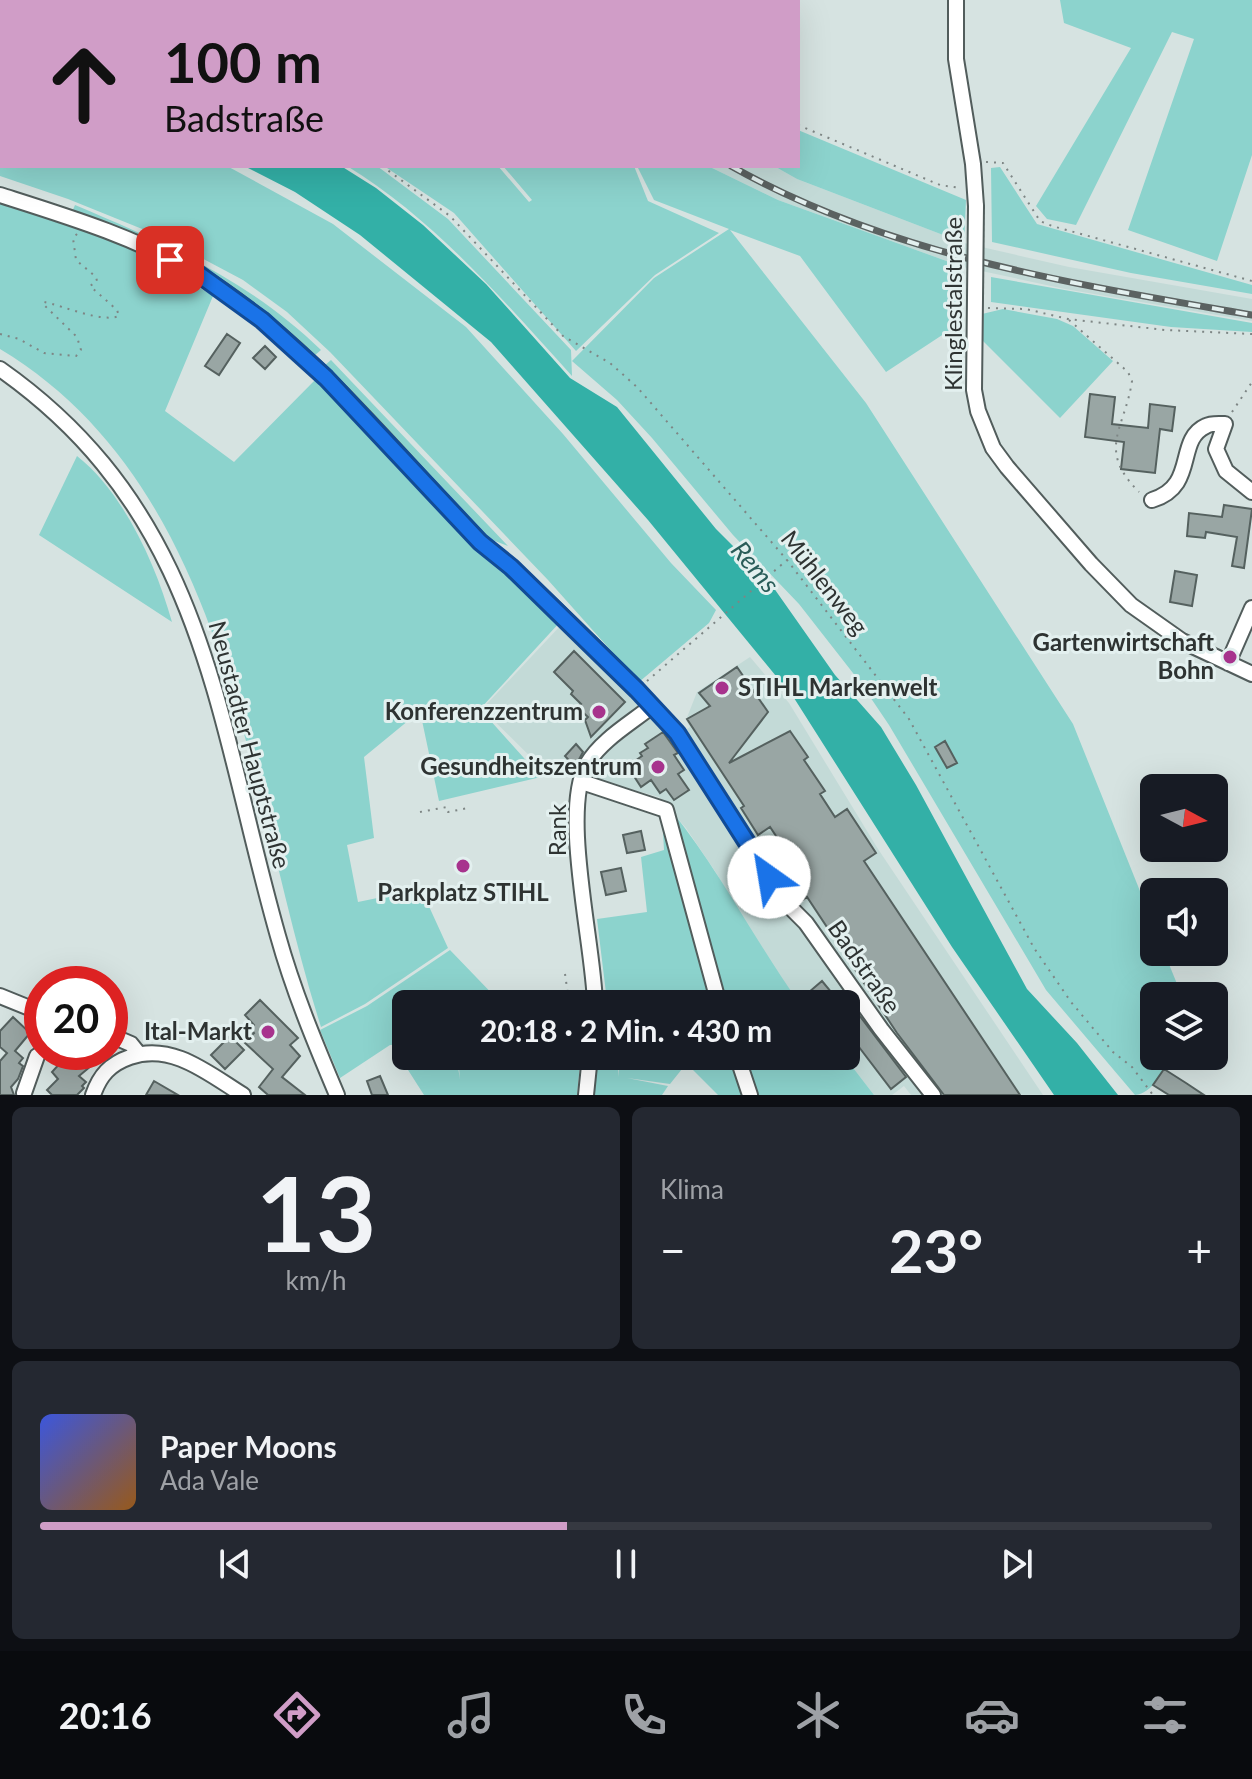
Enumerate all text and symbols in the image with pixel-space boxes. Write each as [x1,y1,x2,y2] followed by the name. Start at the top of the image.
[164,28,322,95] text: 100 m
[32,32,136,136] icon: ahead
[164,96,324,140] text: Badstraße
[938,217,967,391] street label: Klinglestalstraße
[136,226,204,294] pin
[148,238,192,282] icon: arrive
[775,524,875,640] street label: Mühlenweg
[725,534,787,599] water label: Rems
[203,618,297,872] street label: Neustadter Hauptstraße
[1033,627,1214,684] place label: Gartenwirtschaft Bohn
[1221,648,1239,666] marker: Gartenwirtschaft Bohn
[738,672,938,701] place label: STIHL Markenwelt
[713,679,731,697] marker: STIHL Markenwelt
[385,696,583,725] place label: Konferenzzentrum
[590,703,608,721] marker: Konferenzzentrum
[420,751,642,780] place label: Gesundheitszentrum
[649,758,667,776] marker: Gesundheitszentrum
[1140,774,1228,862] north arrow
[1140,774,1228,1070] map controls
[542,803,571,856] street label: Rank
[727,835,811,919] position arrow
[454,857,472,875] marker: Parkplatz STIHL
[377,877,549,906] place label: Parkplatz STIHL
[1140,878,1228,966] button: sound
[823,914,908,1018] street label: Badstraße
[24,966,128,1070] speed limit sign: 20
[1140,982,1228,1070] button: layers
[480,1012,772,1048] text: 20:18 · 2 Min. · 430 m
[144,1016,252,1045] place label: Ital-Markt
[259,1023,277,1041] marker: Ital-Markt
[256,1149,376,1274] text: 13
[660,1173,724,1205] text: Klima
[889,1214,983,1286] text: 23°
[660,1224,686,1276] text: −
[1186,1224,1212,1276] text: +
[286,1264,346,1296] text: km/h
[160,1428,337,1464] text: Paper Moons
[160,1464,259,1496] text: Ada Vale
[213,1542,257,1586] icon: previous
[604,1542,648,1586] icon: pause
[995,1542,1039,1586] icon: next
[269,1687,325,1743] icon: directions
[443,1687,499,1743] icon: music
[616,1687,672,1743] icon: phone
[790,1687,846,1743] icon: climate
[964,1687,1020,1743] icon: car
[1137,1687,1193,1743] icon: filters
[59,1693,152,1737] text: 20:16

